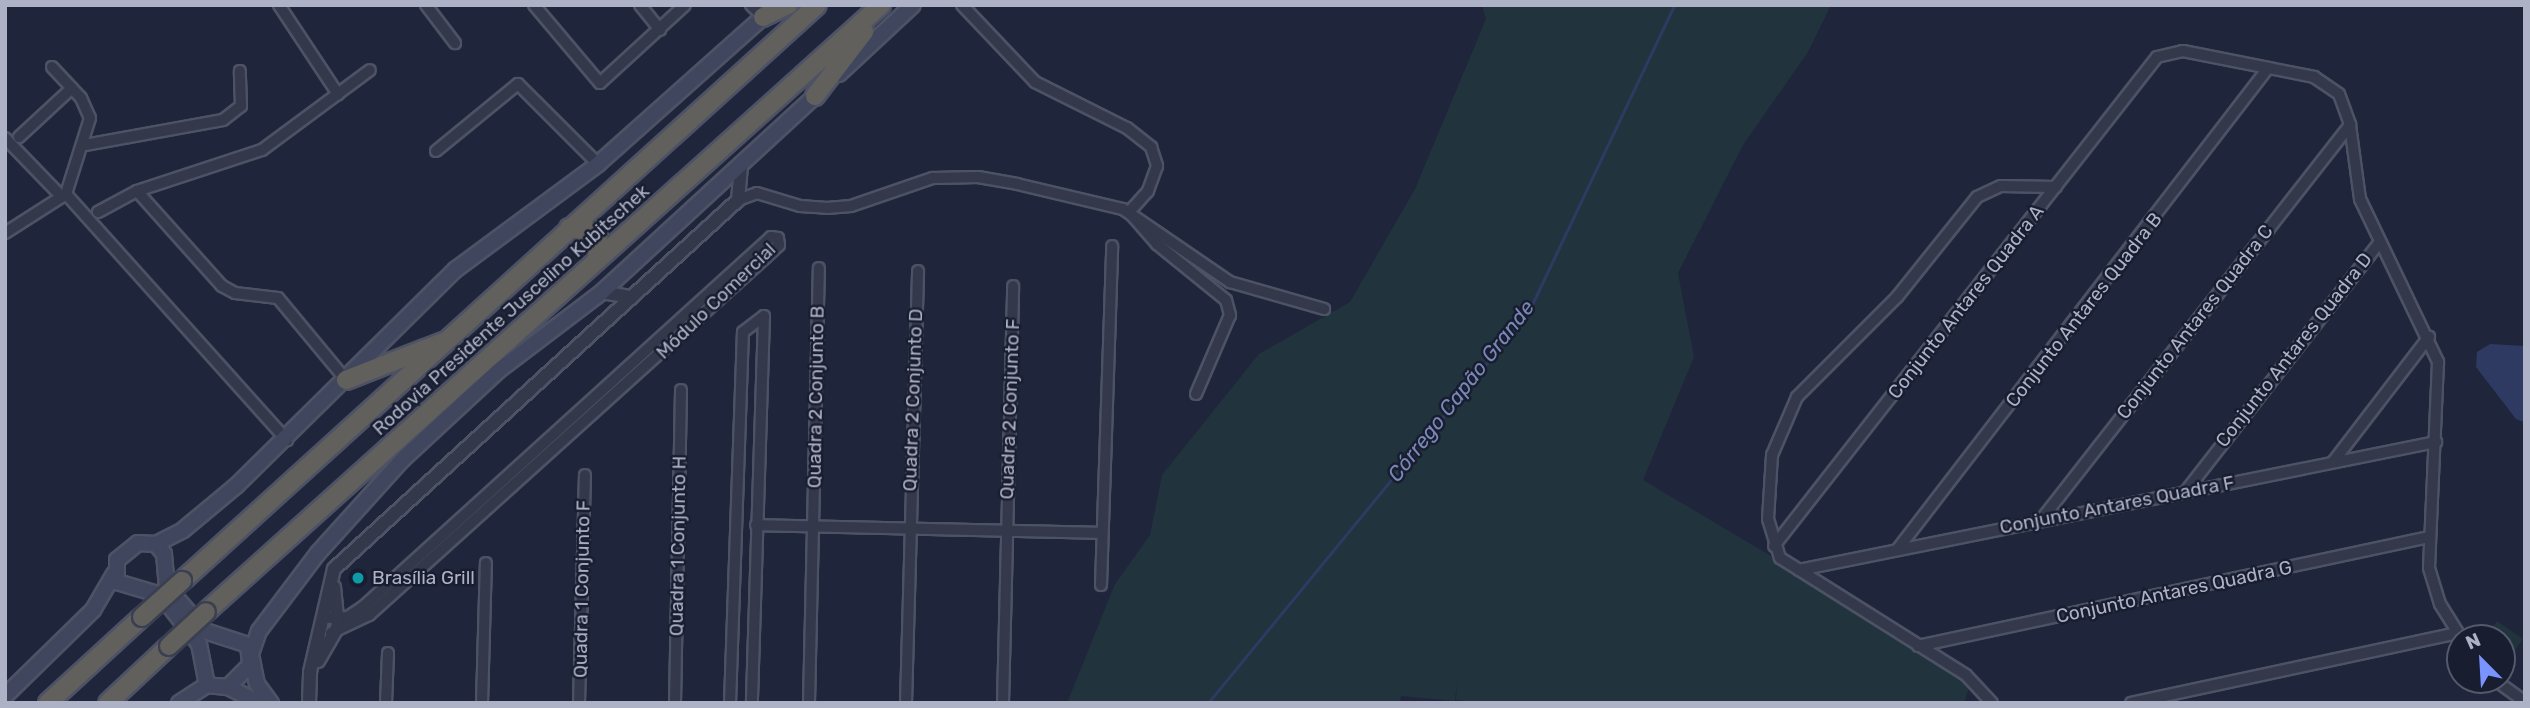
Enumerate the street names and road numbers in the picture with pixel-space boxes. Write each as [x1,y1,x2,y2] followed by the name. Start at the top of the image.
[368,180,654,440] street label: Rodovia Presidente Juscelino Kubitschek
[1883,200,2049,404] street label: Conjunto Antares Quadra A
[2001,208,2167,412] street label: Conjunto Antares Quadra B
[2112,220,2278,424] street label: Conjunto Antares Quadra C
[652,238,780,364] street label: Módulo Comercial
[2211,248,2377,452] street label: Conjunto Antares Quadra D
[803,306,829,488] street label: Quadra 2 Conjunto B
[898,308,928,492] street label: Quadra 2 Conjunto D
[995,318,1025,500] street label: Quadra 2 Conjunto F
[665,456,691,636] street label: Quadra 1 Conjunto H
[1997,471,2237,539] street label: Conjunto Antares Quadra F
[569,500,595,678] street label: Quadra 1 Conjunto F
[2054,556,2294,628] street label: Conjunto Antares Quadra G

